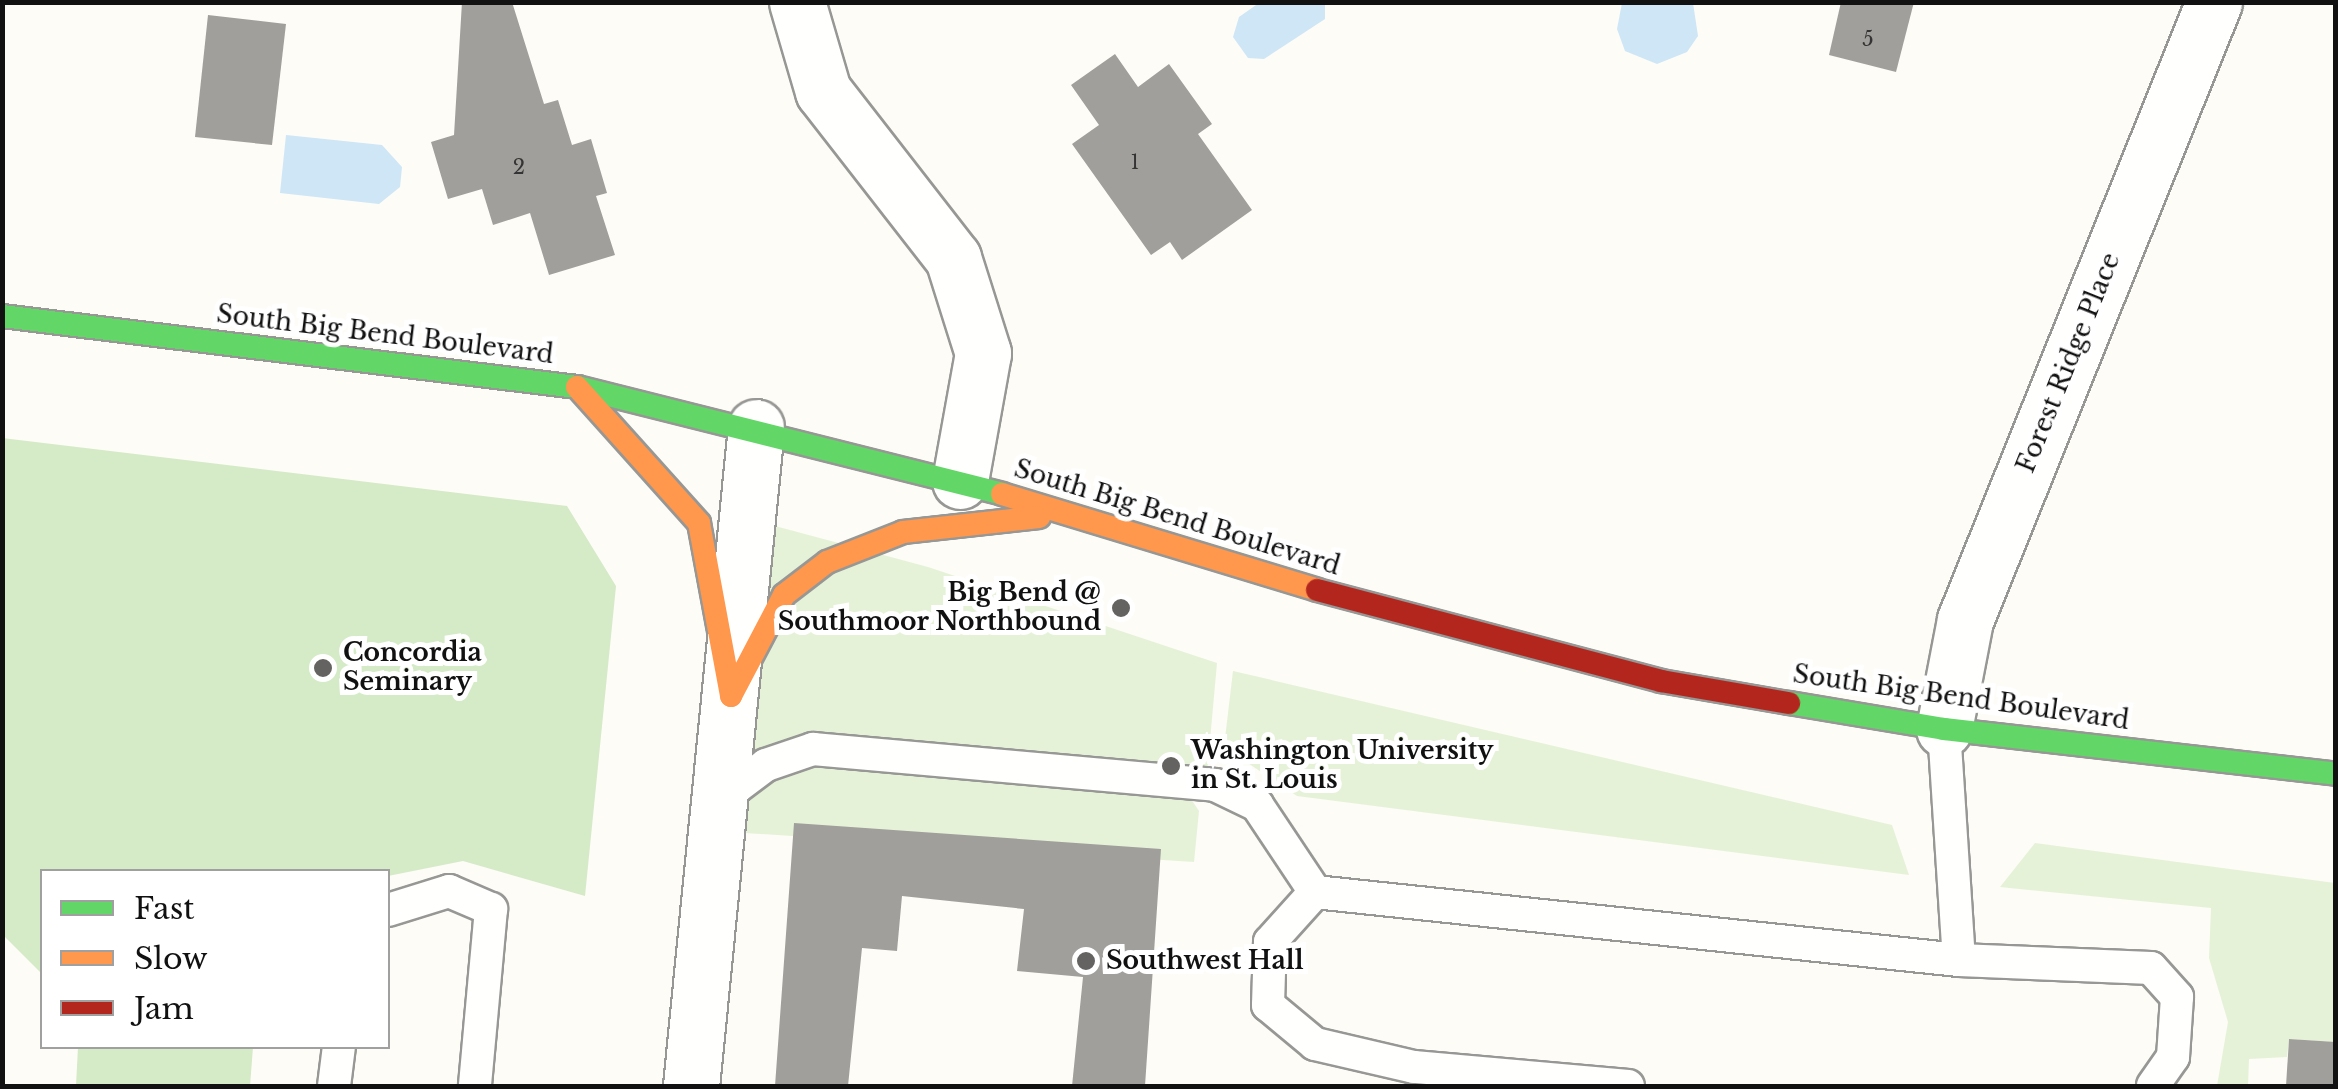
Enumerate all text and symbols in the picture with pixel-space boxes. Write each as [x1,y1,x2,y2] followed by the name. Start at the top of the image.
[1862,27,1874,51] house number: 5
[1131,150,1139,174] house number: 1
[513,155,525,179] house number: 2
[2011,249,2127,477] street label: Forest Ridge Place
[215,299,555,371] street label: South Big Bend Boulevard
[1010,454,1344,582] street label: South Big Bend Boulevard
[777,579,1101,638] place label: Big Bend @ Southmoor Northbound
[1110,597,1132,619] marker: Big Bend @ Southmoor Northbound
[343,639,482,698] place label: Concordia Seminary
[312,657,334,679] marker: Concordia Seminary
[1791,660,2131,736] street label: South Big Bend Boulevard
[1191,737,1493,796] place label: Washington University in St. Louis
[1160,755,1182,777] marker: Washington University in St. Louis
[40,869,390,1049] legend
[134,890,195,927] text: Fast
[134,940,208,977] text: Slow
[1106,946,1304,976] place label: Southwest Hall
[1075,950,1097,972] marker: Southwest Hall
[134,990,194,1027] text: Jam

